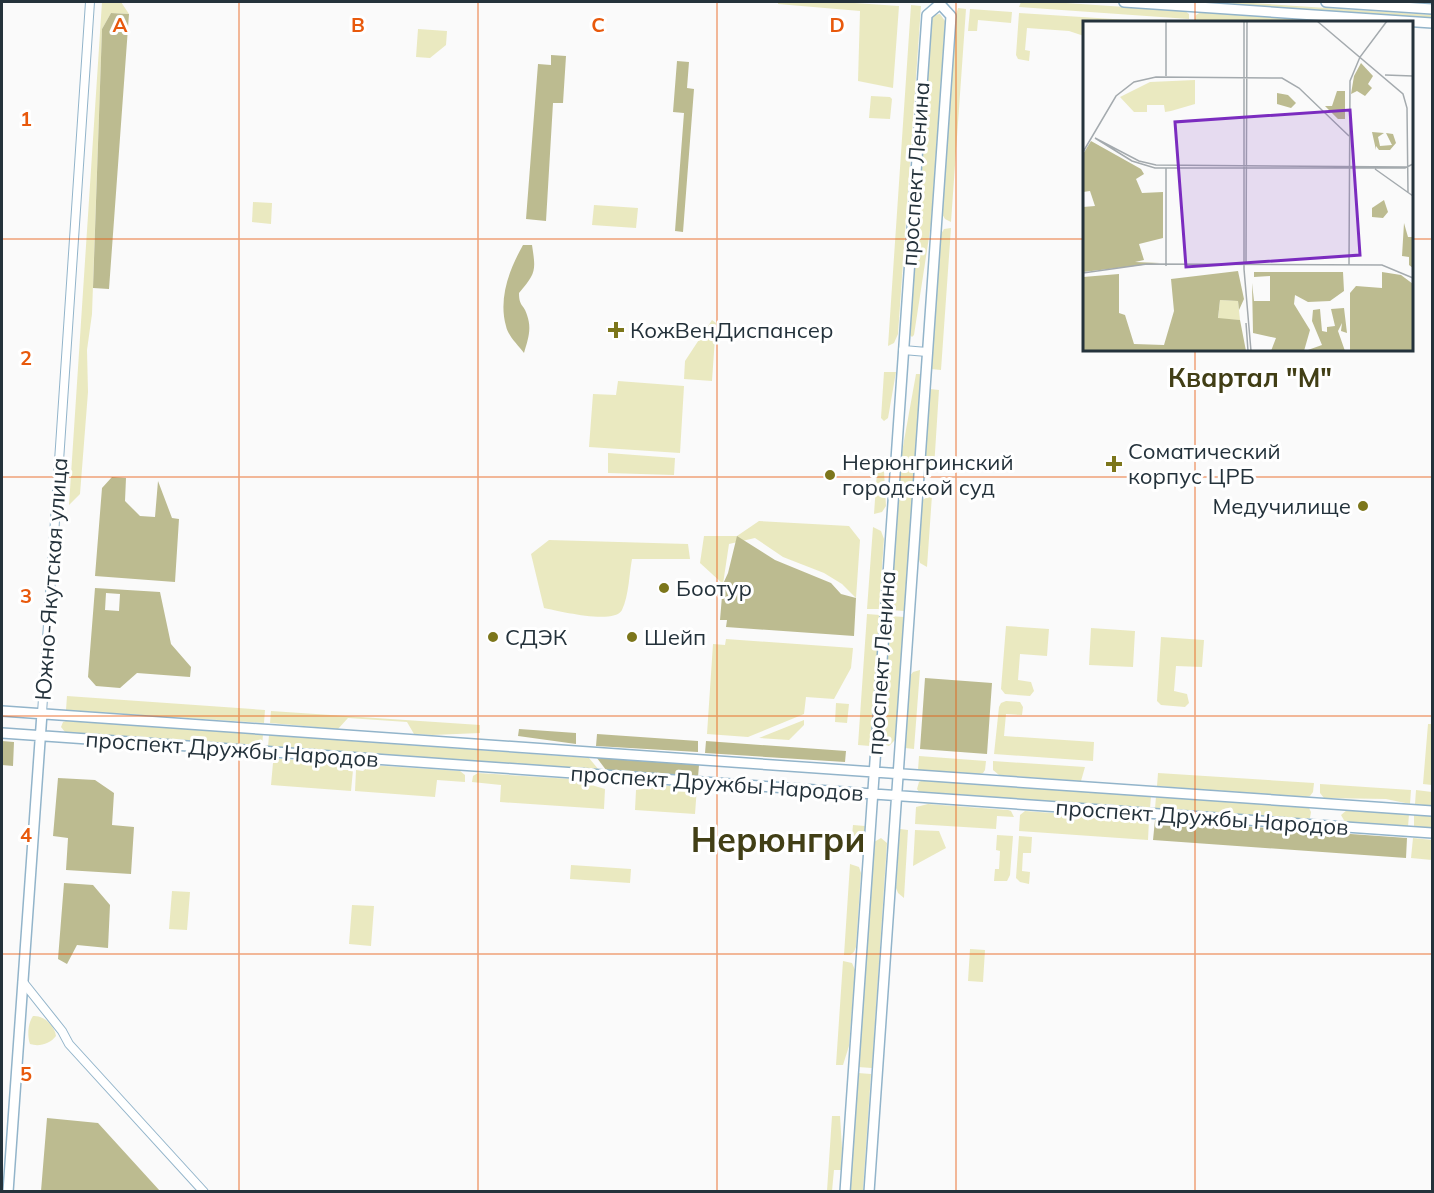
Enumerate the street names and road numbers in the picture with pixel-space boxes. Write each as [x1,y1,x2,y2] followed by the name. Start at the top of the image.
[895,81,935,267] street label: проспект Ленина
[29,457,73,701] street label: Южно-Якутская улица
[861,570,901,756] street label: проспект Ленина
[85,725,379,773] street label: проспект Дружбы Народов
[570,759,864,807] street label: проспект Дружбы Народов
[1055,793,1349,841] street label: проспект Дружбы Народов

